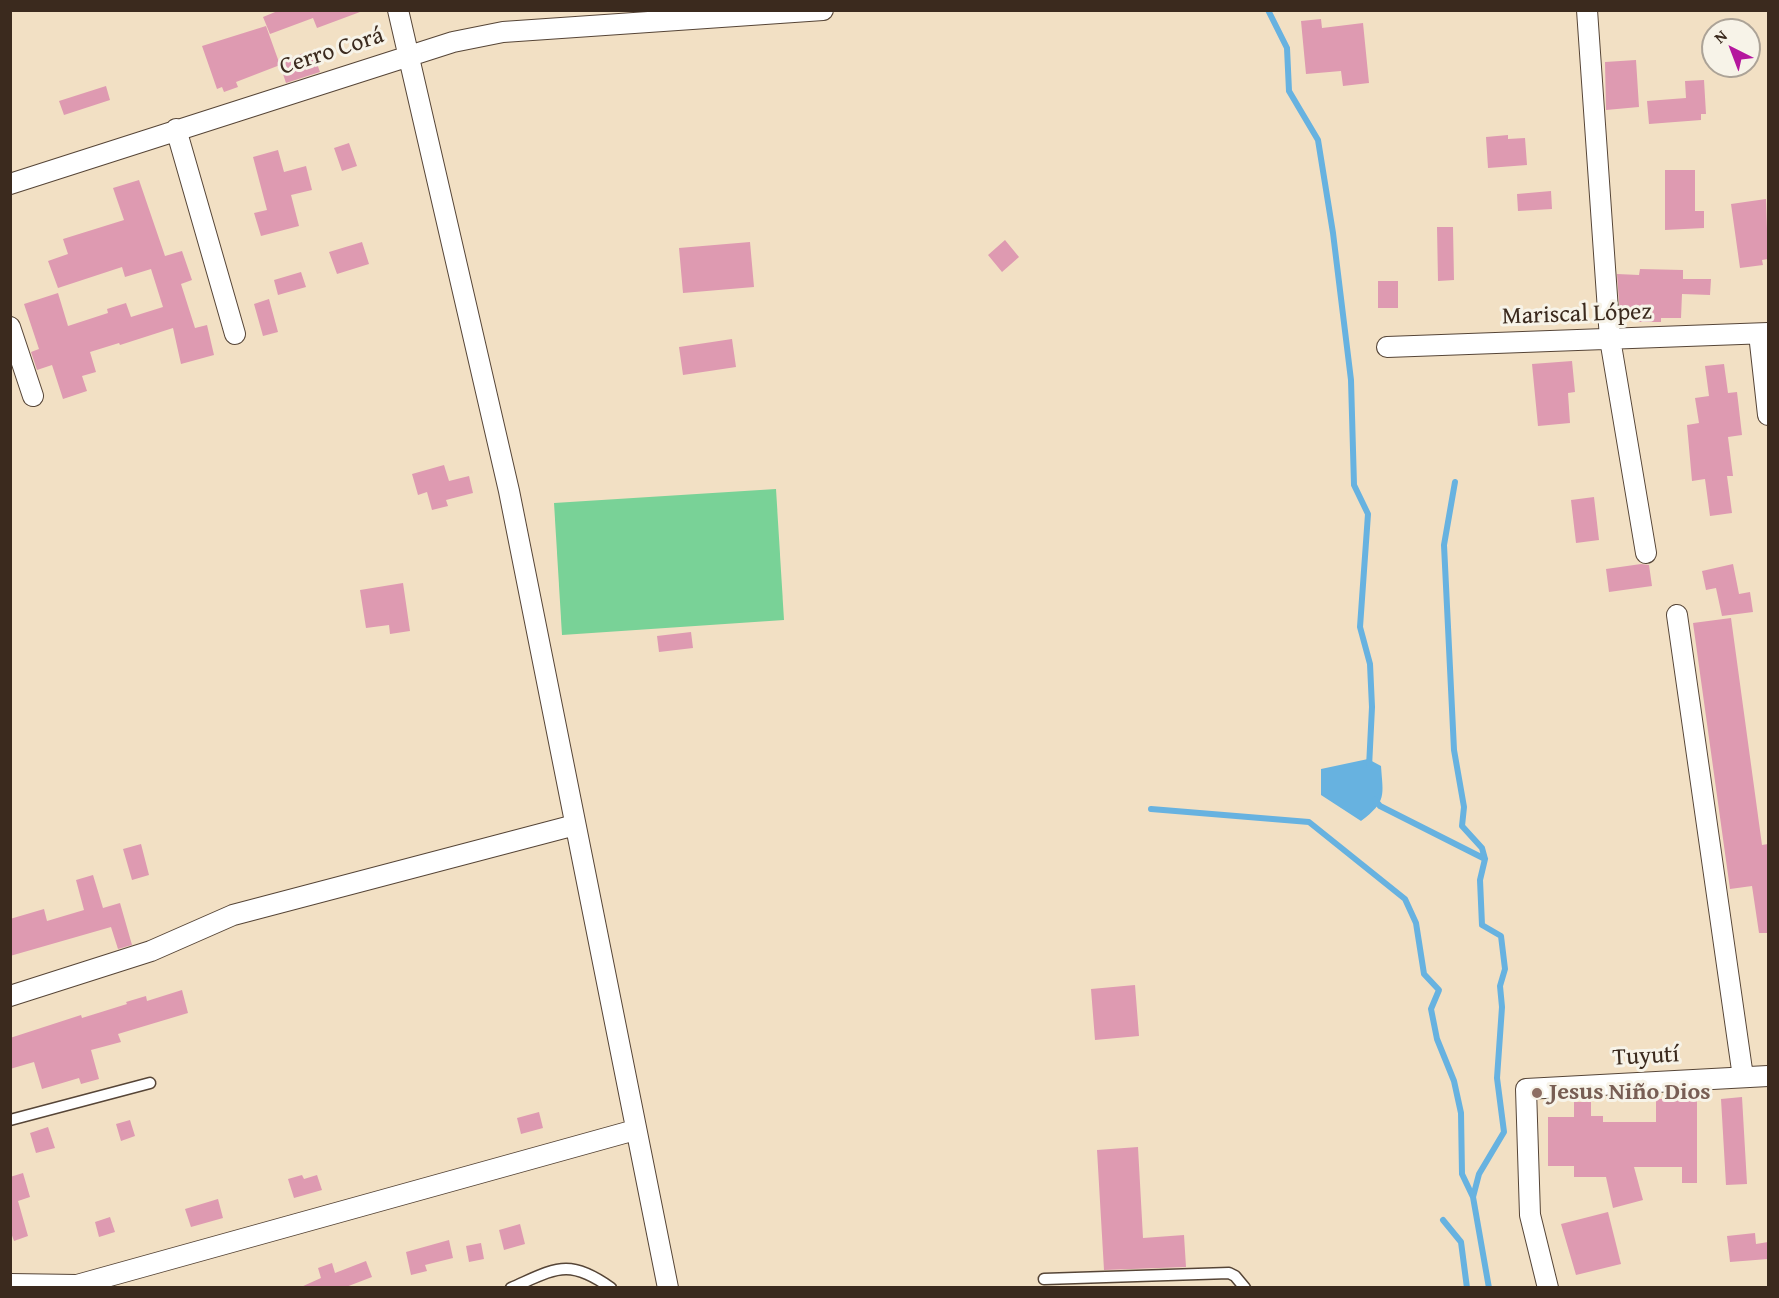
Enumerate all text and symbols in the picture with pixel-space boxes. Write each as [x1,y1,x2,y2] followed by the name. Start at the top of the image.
[1701,18,1761,78] north arrow
[276,22,388,82] street label: Cerro Corá
[1708,24,1732,49] text: N
[1502,298,1652,332] street label: Mariscal López
[1612,1041,1680,1073] street label: Tuyutí
[1549,1079,1711,1107] place label: Jesus Niño Dios
[1530,1086,1544,1100] marker: Jesus Niño Dios

